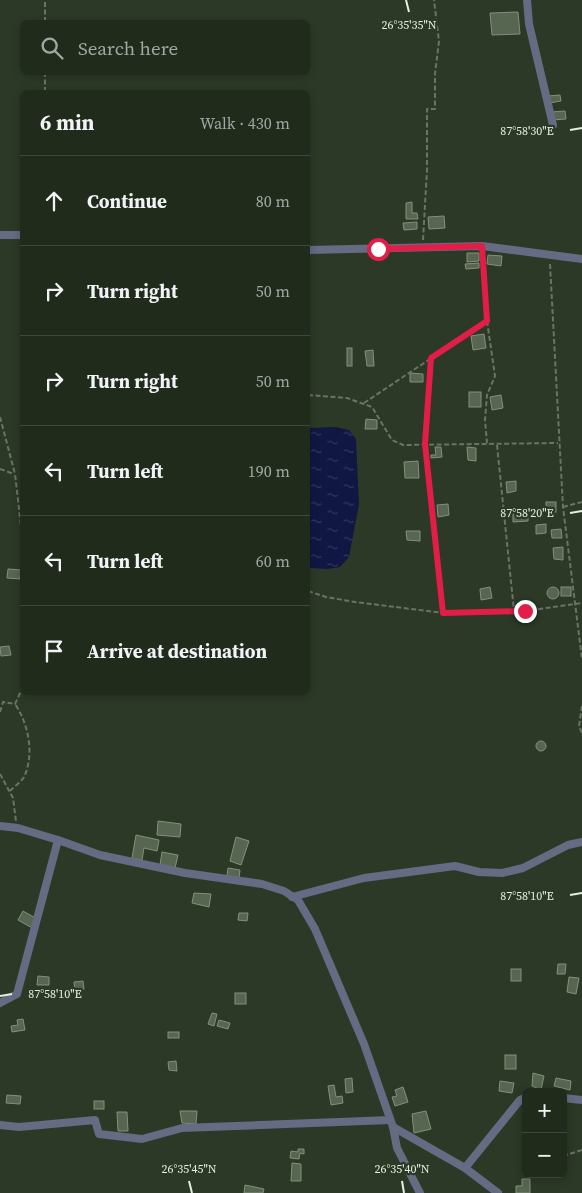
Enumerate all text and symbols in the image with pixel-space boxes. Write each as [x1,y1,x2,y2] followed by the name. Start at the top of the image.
[381,17,437,33] text: 26°35'35"N
[20,20,310,75] search box
[38,34,66,62] icon: search
[78,35,178,61] text: Search here
[40,108,95,137] text: 6 min
[200,112,290,134] text: Walk · 430 m
[500,123,554,139] text: 87°58'30"E
[40,187,68,215] icon: ahead
[87,188,167,214] text: Continue
[256,190,290,212] text: 80 m
[367,238,390,261] route start
[40,277,68,305] icon: right
[87,278,178,304] text: Turn right
[256,280,290,302] text: 50 m
[40,367,68,395] icon: right
[87,368,178,394] text: Turn right
[256,370,290,392] text: 50 m
[40,457,68,485] icon: left
[87,458,163,484] text: Turn left
[248,460,290,482] text: 190 m
[500,505,554,521] text: 87°58'20"E
[40,547,68,575] icon: left
[87,548,163,574] text: Turn left
[256,550,290,572] text: 60 m
[514,600,537,623] route end
[40,637,68,665] icon: arrive
[87,638,267,664] text: Arrive at destination
[500,888,554,904] text: 87°58'10"E
[28,986,82,1002] text: 87°58'10"E
[522,1088,567,1178] map controls
[522,1088,567,1133] button: +
[522,1133,567,1178] button: −
[161,1161,217,1177] text: 26°35'45"N
[374,1161,430,1177] text: 26°35'40"N

